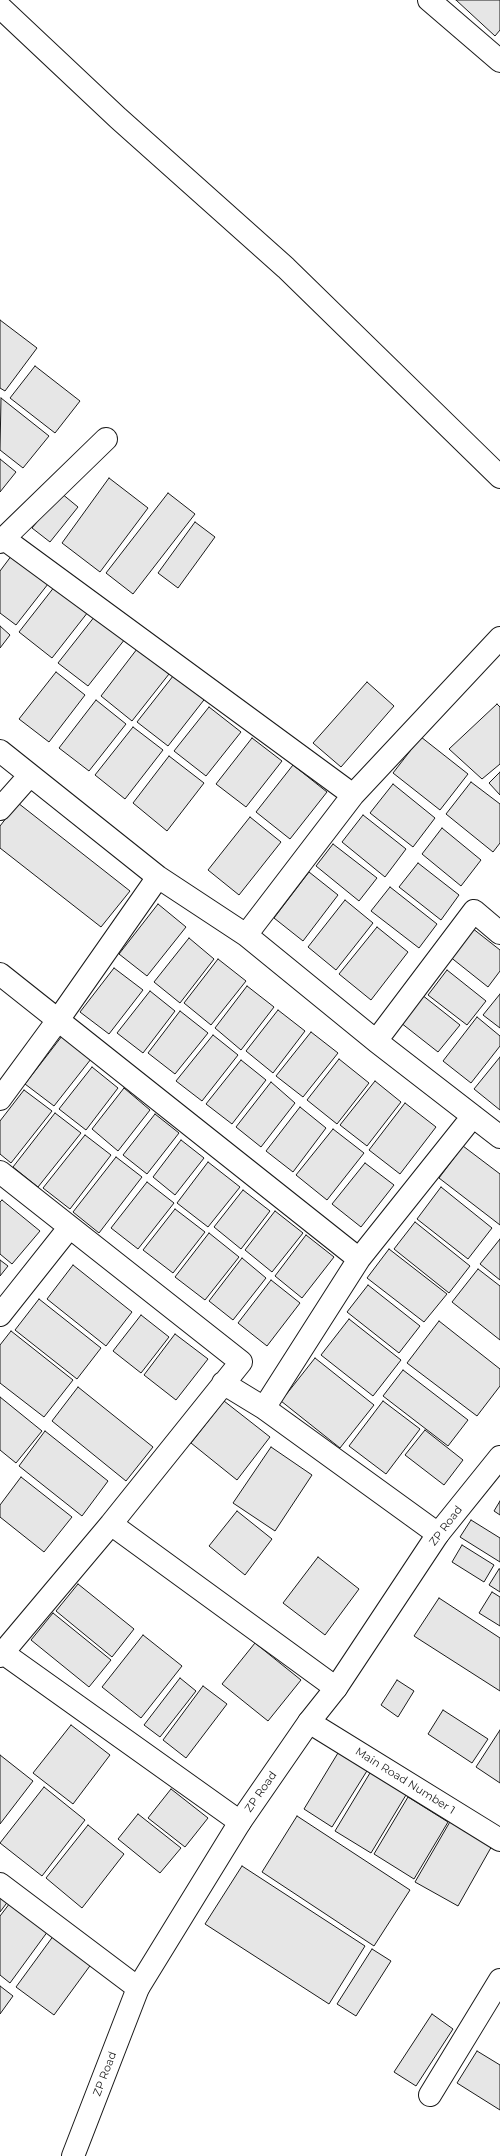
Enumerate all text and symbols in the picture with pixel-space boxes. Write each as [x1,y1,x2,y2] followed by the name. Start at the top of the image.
[427,1503,465,1549] street label: ZP Road
[353,1745,457,1817] street label: Main Road Number 1
[242,1769,280,1815] street label: ZP Road
[90,2050,120,2098] street label: ZP Road

